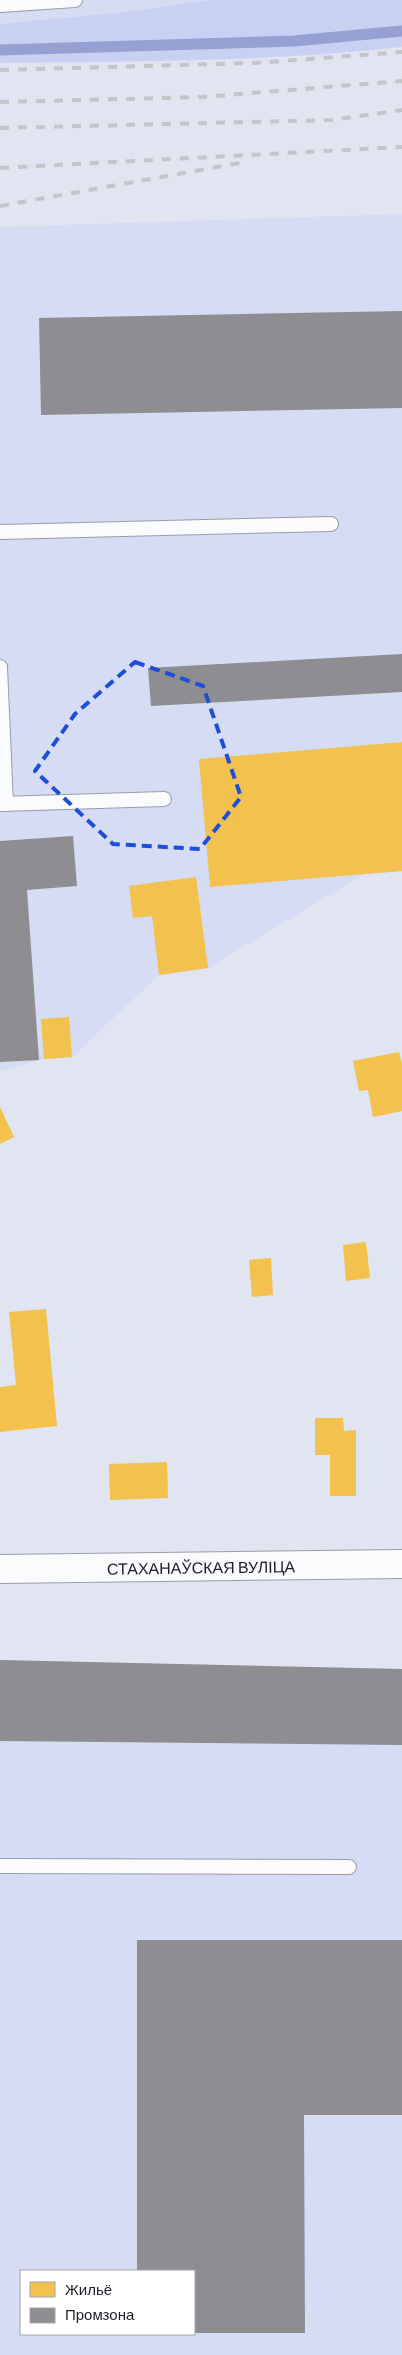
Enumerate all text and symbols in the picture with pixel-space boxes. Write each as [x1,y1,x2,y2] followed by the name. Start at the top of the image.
[107,1556,296,1577] street label: СТАХАНАЎСКАЯ ВУЛІЦА
[20,2270,195,2335] legend
[65,2280,112,2298] text: Жильё
[65,2305,135,2323] text: Промзона

